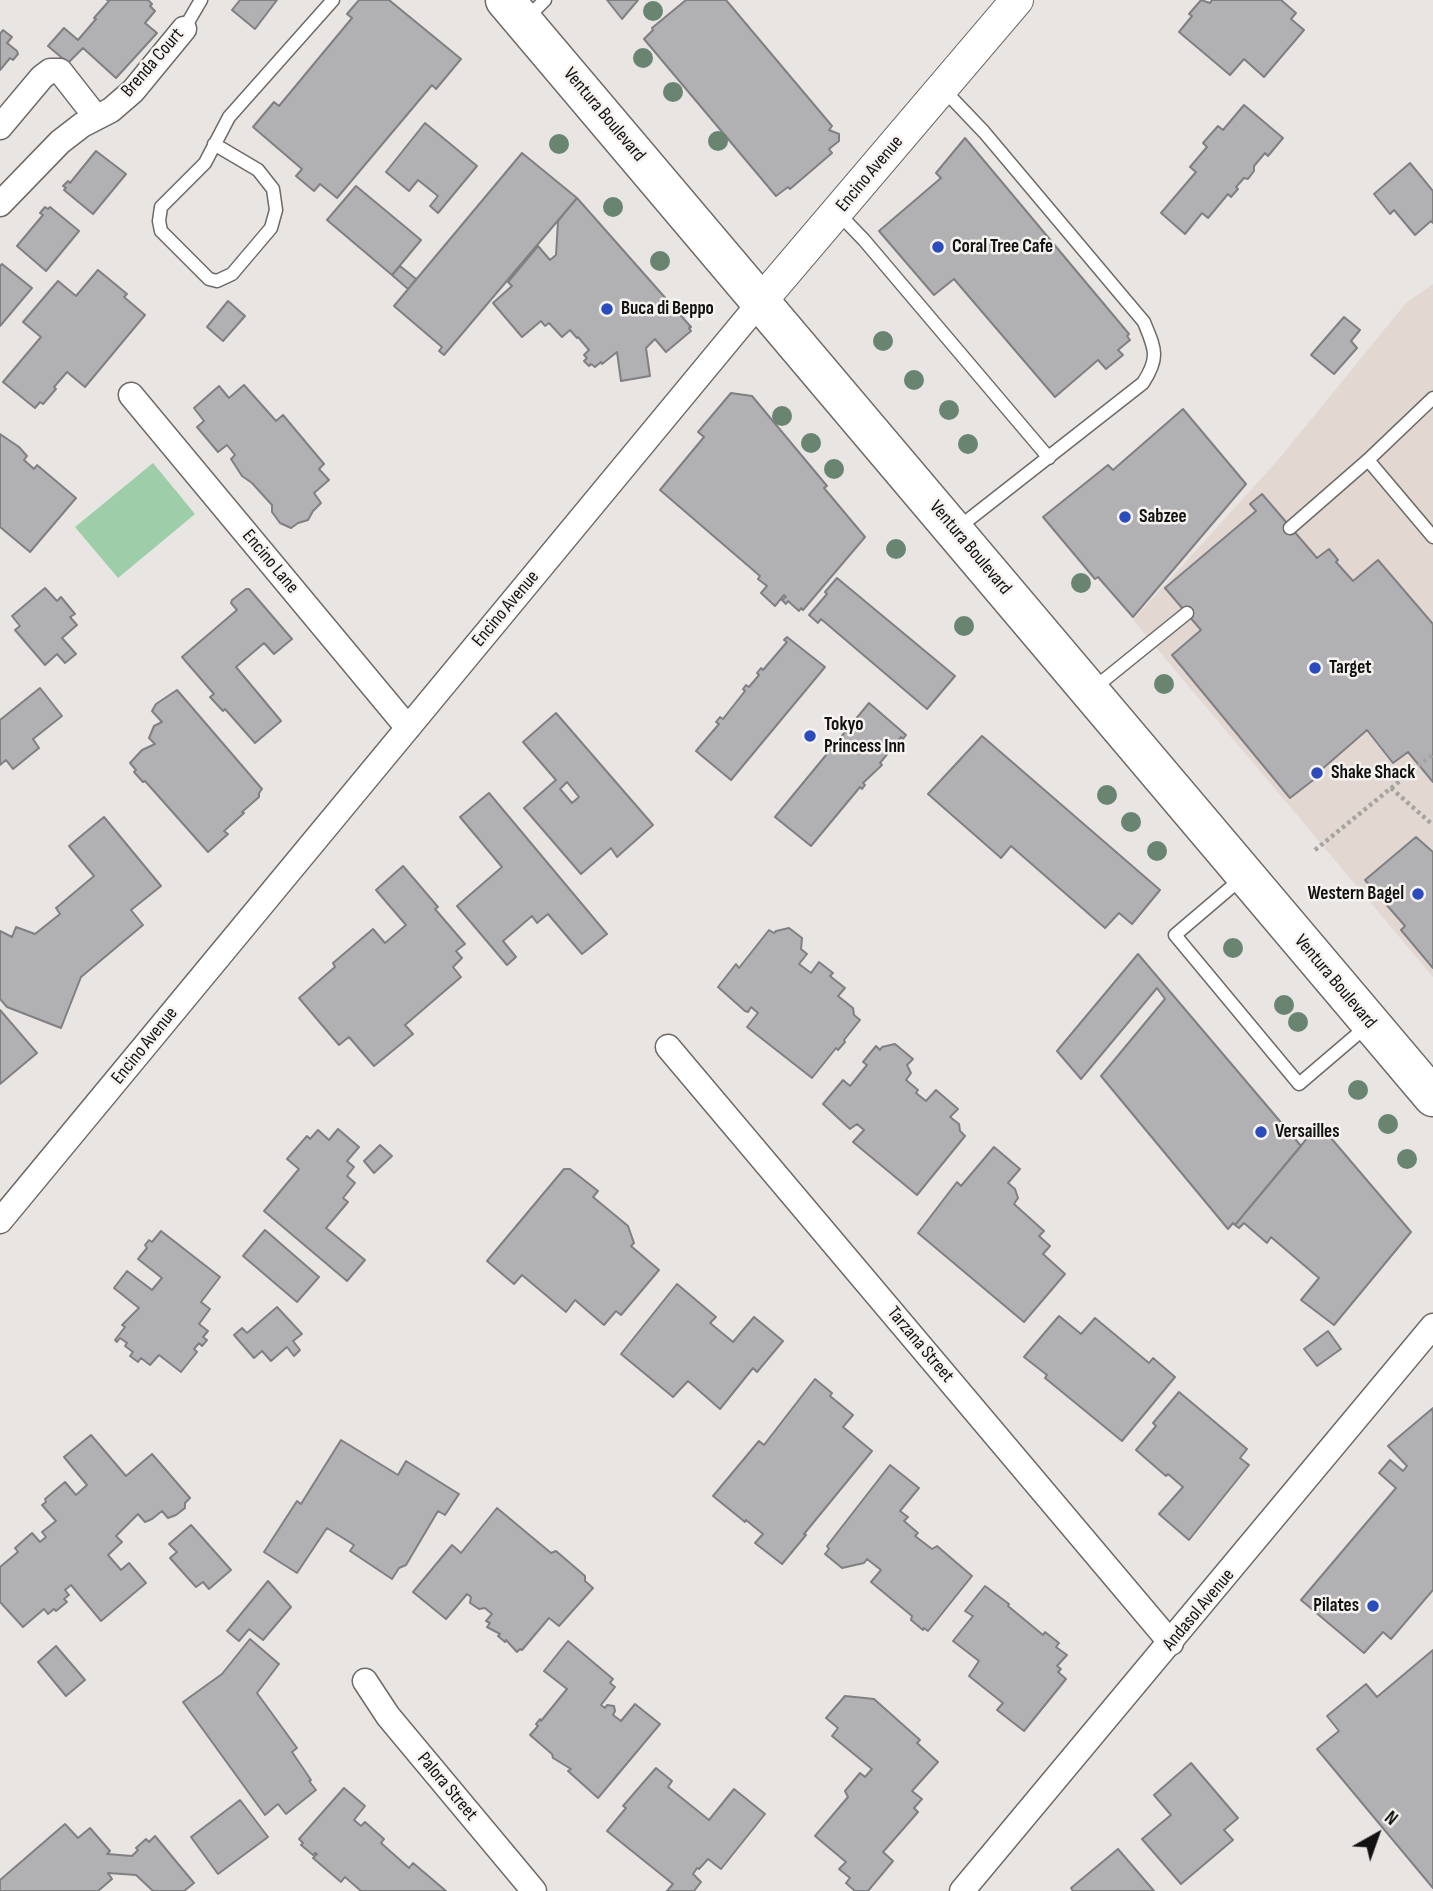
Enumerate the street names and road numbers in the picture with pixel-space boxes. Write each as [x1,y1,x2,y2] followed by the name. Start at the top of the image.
[117,24,189,102] street label: Brenda Court
[558,63,650,167] street label: Ventura Boulevard
[832,131,908,217] street label: Encino Avenue
[924,496,1016,600] street label: Ventura Boulevard
[237,525,303,599] street label: Encino Lane
[468,566,544,652] street label: Encino Avenue
[1289,930,1381,1034] street label: Ventura Boulevard
[107,1003,183,1089] street label: Encino Avenue
[882,1302,958,1388] street label: Tarzana Street
[1158,1565,1240,1655] street label: Andasol Avenue
[412,1748,482,1826] street label: Palora Street

